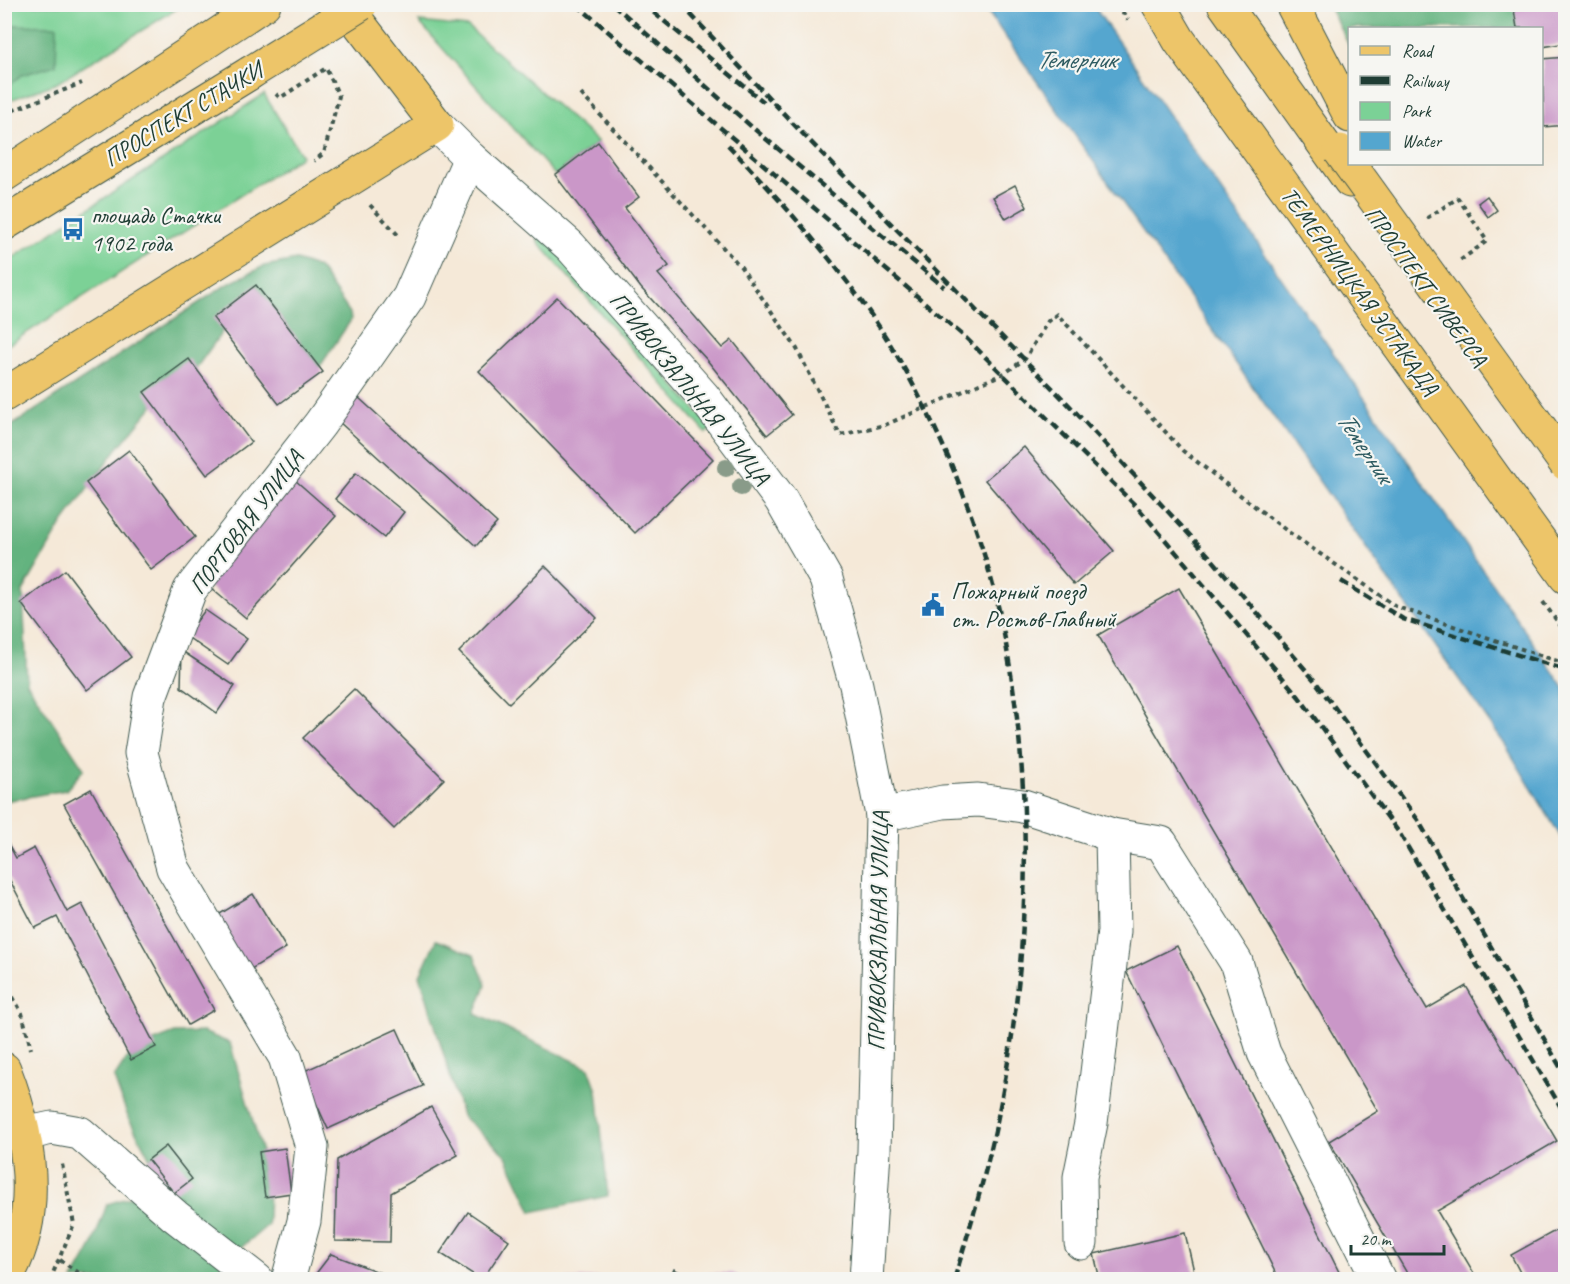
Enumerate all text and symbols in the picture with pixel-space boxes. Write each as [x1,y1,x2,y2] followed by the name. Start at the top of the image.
[1348,27,1543,165] legend
[1402,40,1435,62] text: Road
[1037,43,1120,76] water label: Темерник
[98,53,271,173] street label: ПРОСПЕКТ СТАЧКИ
[1402,70,1450,92] text: Railway
[1402,100,1432,122] text: Park
[1402,130,1443,152] text: Water
[1274,181,1446,402] street label: ТЕМЕРНИЦКАЯ ЭСТАКАДА
[91,200,222,258] place label: площадь Стачки 1902 года
[1358,200,1495,373] street label: ПРОСПЕКТ СИВЕРСА
[60,216,86,242] bus stop icon: площадь Стачки 1902 года
[603,285,778,491] street label: ПРИВОКЗАЛЬНАЯ УЛИЦА
[1329,405,1403,493] water label: Темерник
[182,443,311,600] street label: ПОРТОВАЯ УЛИЦА
[951,576,1118,634] place label: Пожарный поезд ст. Ростов-Главный
[920,592,946,618] public building icon: Пожарный поезд ст. Ростов-Главный
[861,810,895,1051] street label: ПРИВОКЗАЛЬНАЯ УЛИЦА
[1351,1218,1444,1256] scale bar
[1360,1228,1393,1250] text: 20 m

